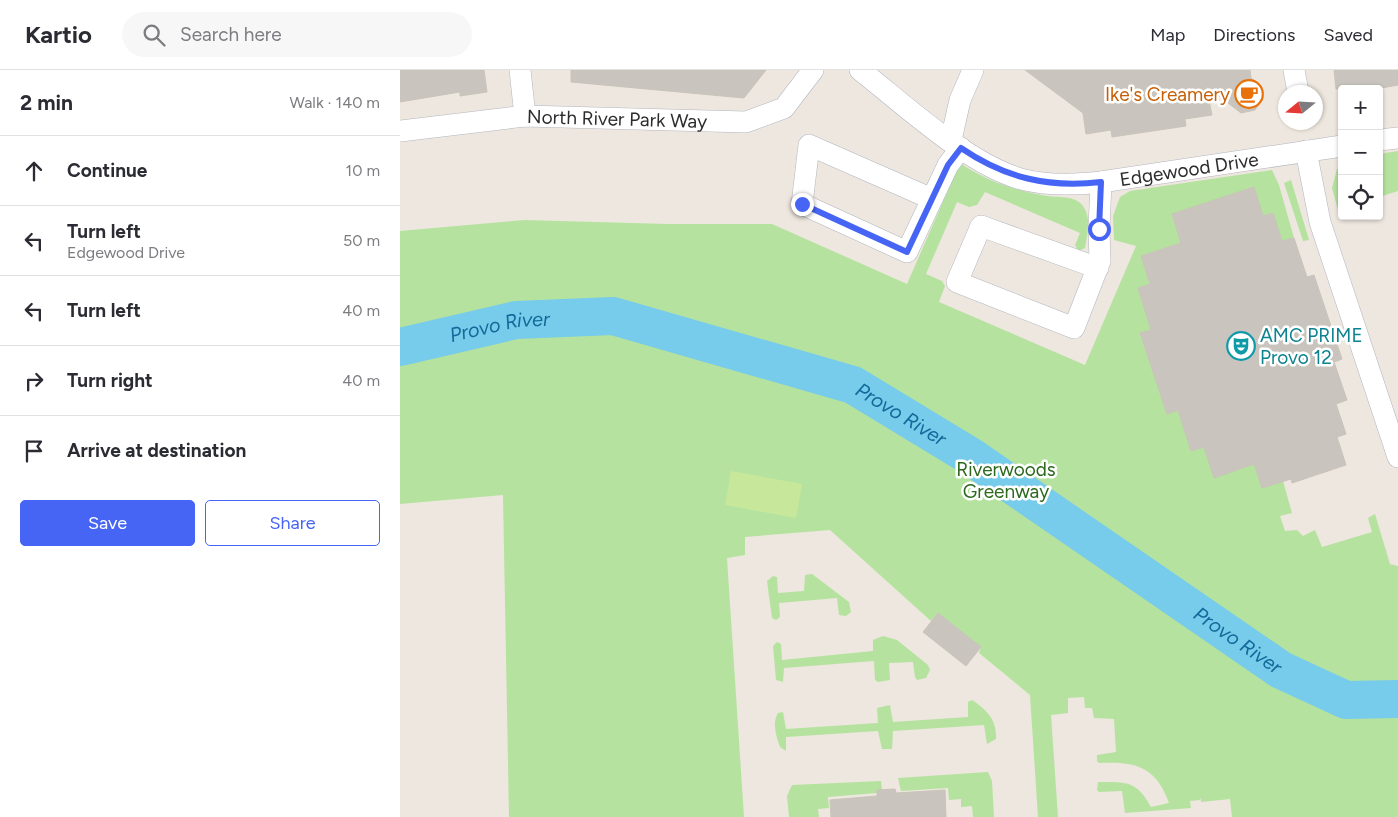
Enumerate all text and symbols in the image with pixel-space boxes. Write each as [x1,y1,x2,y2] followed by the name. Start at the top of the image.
[122,12,472,57] search box
[25,20,92,49] text: Kartio
[140,21,168,49] icon: search
[180,23,282,46] text: Search here
[1150,24,1185,46] text: Map
[1213,24,1295,46] text: Directions
[1323,24,1373,46] text: Saved
[1234,79,1264,109] cafe icon: Ike's Creamery
[1105,83,1230,106] place label: Ike's Creamery
[1278,85,1323,130] north arrow
[1338,85,1383,220] map controls
[1338,85,1383,130] button: +
[20,90,73,115] text: 2 min
[290,93,380,112] text: Walk · 140 m
[527,105,707,133] street label: North River Park Way
[1338,130,1383,175] button: −
[1118,148,1260,191] street label: Edgewood Drive
[20,157,48,185] icon: ahead
[67,159,147,182] text: Continue
[346,161,380,180] text: 10 m
[1338,175,1383,220] button: locate
[791,193,814,216] route end
[1088,218,1111,241] route start
[67,220,141,243] text: Turn left
[20,227,48,255] icon: left
[343,231,380,250] text: 50 m
[67,243,185,262] text: Edgewood Drive
[20,297,48,325] icon: left
[67,299,141,322] text: Turn left
[342,301,380,320] text: 40 m
[447,307,551,347] water label: Provo River
[1260,324,1363,369] place label: AMC PRIME Provo 12
[1226,331,1256,361] theatre icon: AMC PRIME Provo 12
[20,367,48,395] icon: right
[67,369,153,392] text: Turn right
[342,371,380,390] text: 40 m
[851,377,952,451] water label: Provo River
[20,437,48,465] icon: arrive
[67,439,246,462] text: Arrive at destination
[956,458,1056,503] park label: Riverwoods Greenway
[20,500,195,546] button: Save
[205,500,380,546] button: Share
[1189,602,1288,680] water label: Provo River

